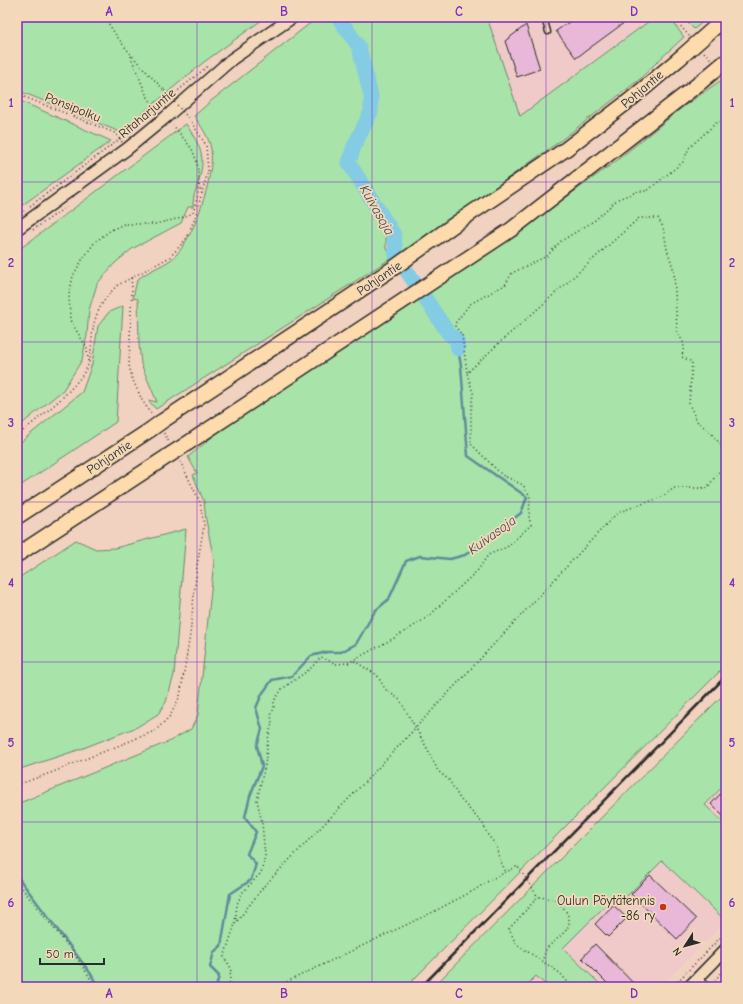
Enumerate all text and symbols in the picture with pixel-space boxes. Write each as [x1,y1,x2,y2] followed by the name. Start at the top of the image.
[105,4,113,19] text: A
[280,4,288,19] text: B
[455,4,463,19] text: C
[630,4,638,19] text: D
[618,67,667,111] street label: Pohjantie
[115,85,179,141] street label: Ritaharjuntie
[43,89,103,125] street label: Ponsipolku
[8,95,14,110] text: 1
[729,95,735,110] text: 1
[356,182,398,238] water label: Kuivasoja
[8,255,14,270] text: 2
[729,255,735,270] text: 2
[354,257,405,298] street label: Pohjantie
[8,415,14,430] text: 3
[729,415,735,430] text: 3
[84,437,135,477] street label: Pohjantie
[465,512,519,558] water label: Kuivasoja
[8,575,14,590] text: 4
[729,575,735,590] text: 4
[8,735,15,750] text: 5
[729,735,736,750] text: 5
[557,893,655,923] place label: Oulun Pöytätennis -86 ry
[8,895,15,910] text: 6
[729,895,736,910] text: 6
[658,902,668,912] marker: Oulun Pöytätennis -86 ry
[665,926,705,966] north arrow
[40,940,104,966] scale bar
[670,945,685,958] text: N
[46,947,74,961] text: 50 m
[105,986,113,1001] text: A
[280,986,288,1001] text: B
[455,986,463,1001] text: C
[630,986,638,1001] text: D

